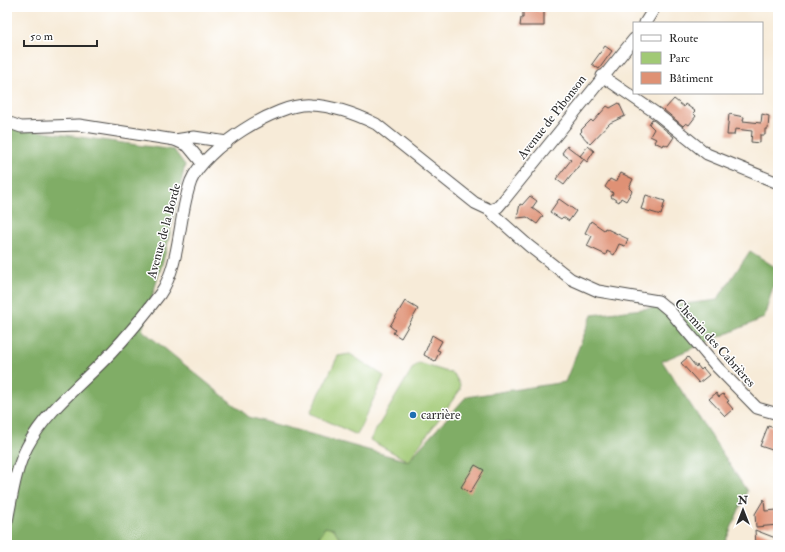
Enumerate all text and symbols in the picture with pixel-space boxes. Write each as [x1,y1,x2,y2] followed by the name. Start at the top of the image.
[24,22,97,48] scale bar
[633,22,763,94] legend
[30,29,54,44] text: 50 m
[669,31,698,46] text: Route
[669,51,690,66] text: Parc
[513,71,590,163] street label: Avenue de Pibonson
[669,71,713,86] text: Bâtiment
[143,181,185,281] street label: Avenue de la Borde
[671,296,759,391] street label: Chemin des Cabrières
[421,407,461,423] place label: carrière
[408,410,418,420] marker: carrière
[723,490,763,530] north arrow
[737,494,749,507] text: N

